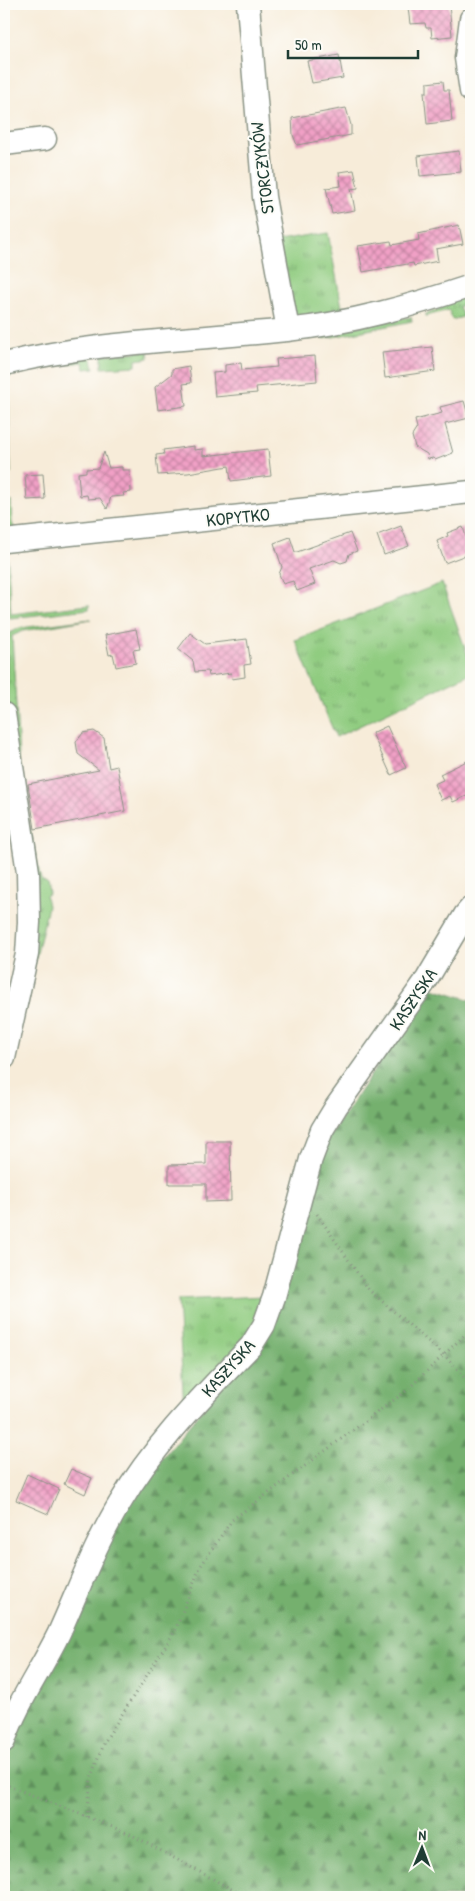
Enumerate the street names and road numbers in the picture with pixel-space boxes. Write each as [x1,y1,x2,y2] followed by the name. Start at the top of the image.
[244,121,280,215] street label: STORCZYKÓW
[205,501,271,533] street label: KOPYTKO
[383,963,443,1035] street label: KASZYSKA
[195,1333,261,1402] street label: KASZYSKA

